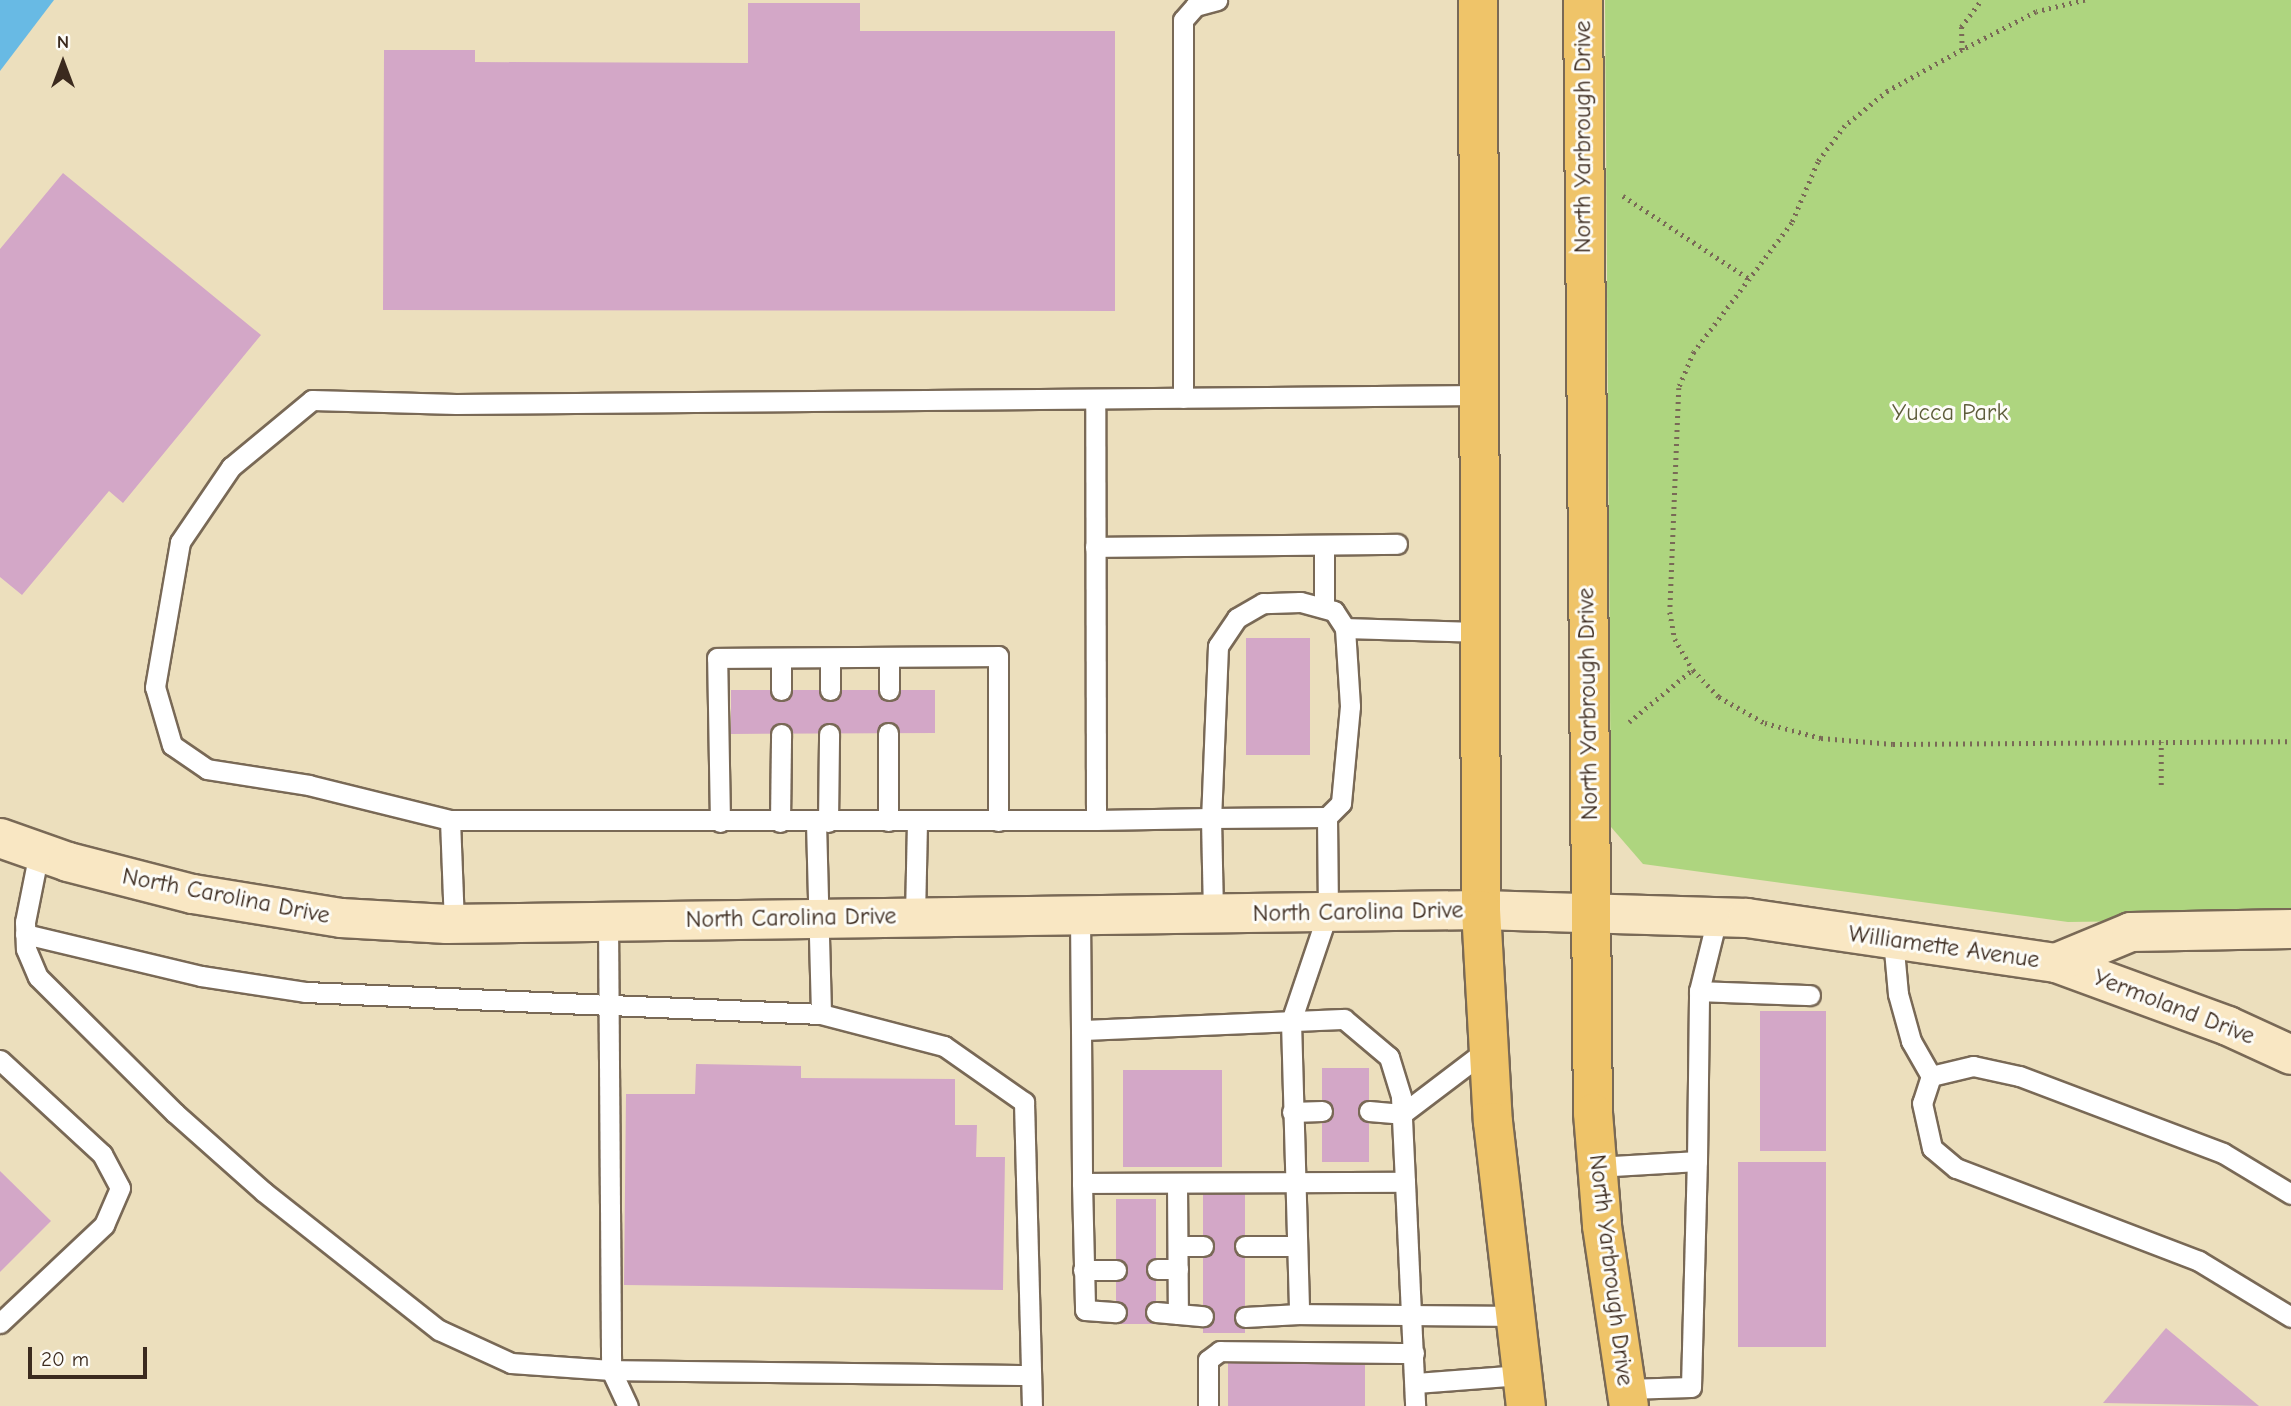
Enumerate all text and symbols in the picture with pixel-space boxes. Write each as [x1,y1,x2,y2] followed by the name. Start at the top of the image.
[1569,21,1597,253] street label: North Yarbrough Drive
[28,28,98,98] north arrow
[57,31,69,53] text: N
[1892,399,2008,427] park label: Yucca Park
[1572,587,1604,821] street label: North Yarbrough Drive
[120,862,332,930] street label: North Carolina Drive
[1252,896,1464,928] street label: North Carolina Drive
[685,902,897,934] street label: North Carolina Drive
[1847,919,2041,975] street label: Williamette Avenue
[2089,963,2259,1051] street label: Yermoland Drive
[1583,1153,1639,1387] street label: North Yarbrough Drive
[32,1332,150,1376] scale bar
[41,1347,89,1371] text: 20 m

